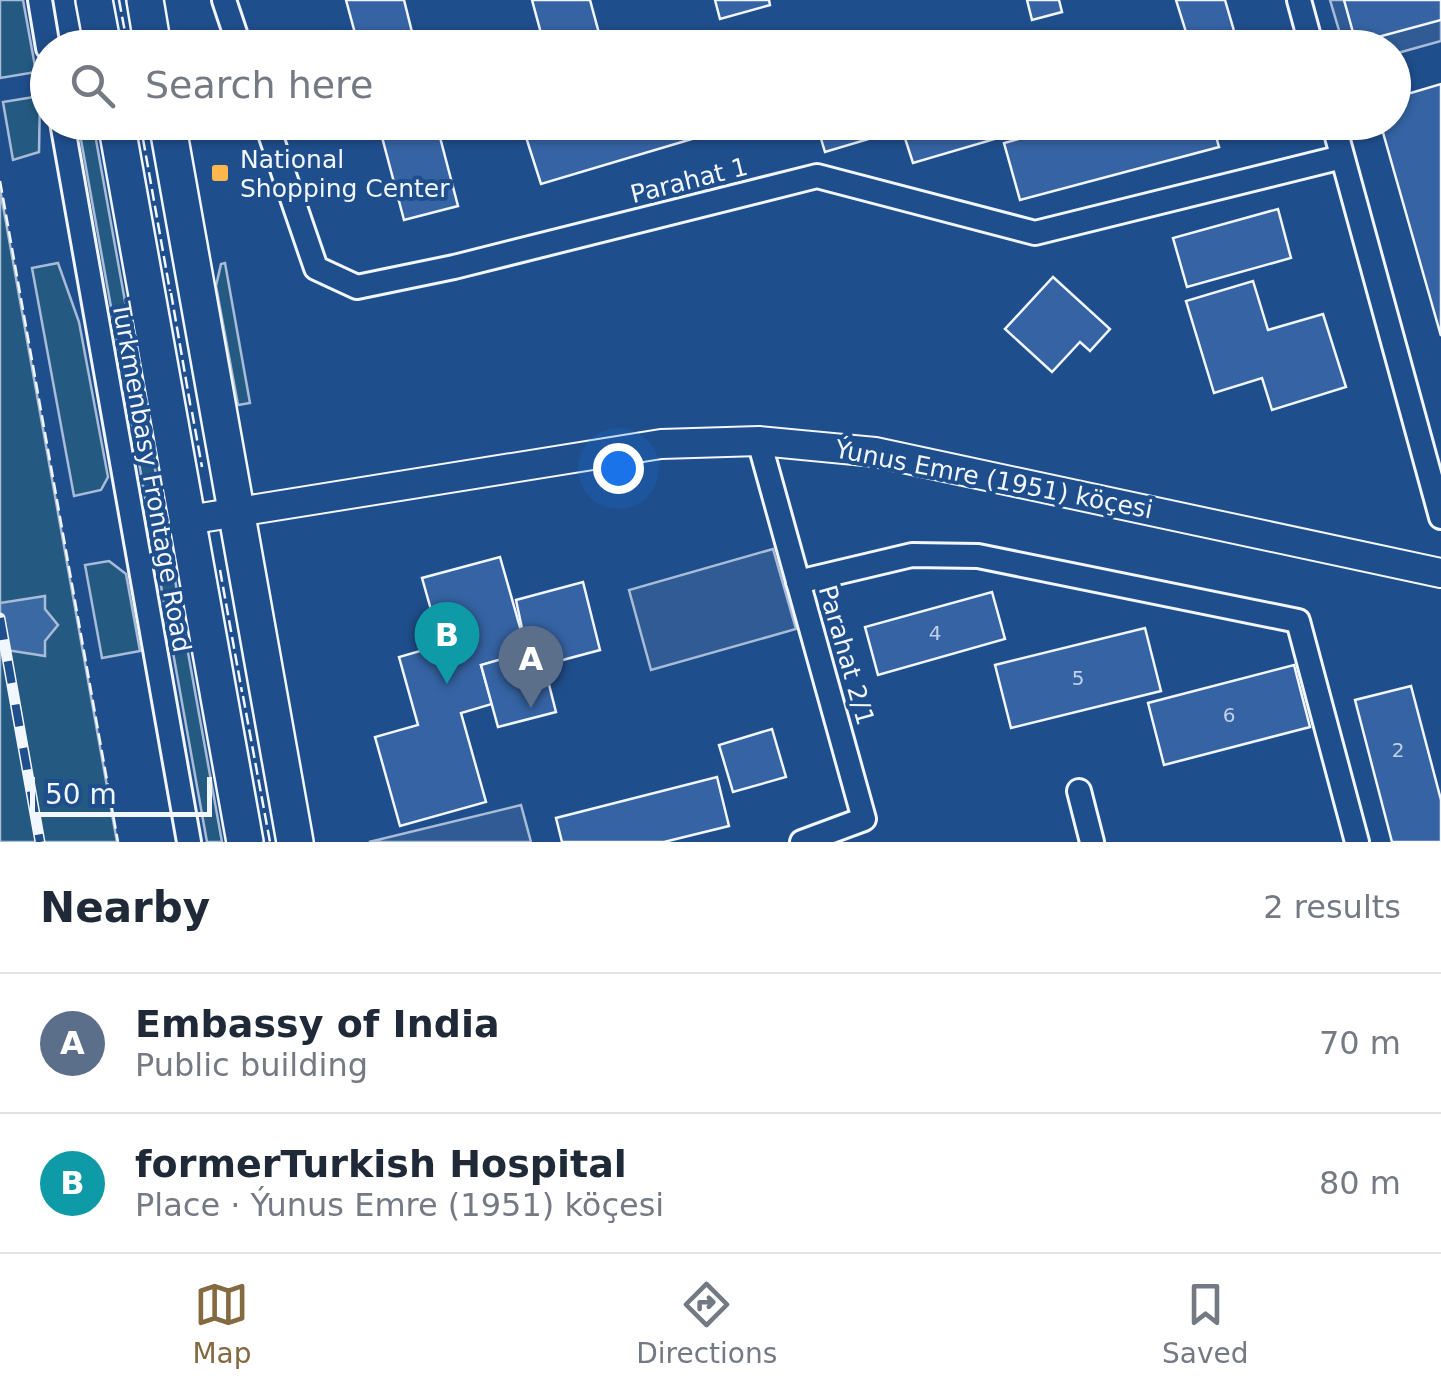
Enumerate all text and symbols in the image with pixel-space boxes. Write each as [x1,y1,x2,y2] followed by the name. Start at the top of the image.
[30,30,1411,140] search box
[65,58,120,113] icon: search
[145,63,373,107] text: Search here
[240,145,450,203] place label: National Shopping Center
[628,152,751,209] street label: Parahat 1
[209,162,231,184] marker: National Shopping Center
[106,299,197,654] street label: Turkmenbasy Frontage Road
[832,434,1155,525] street label: Ýunus Emre (1951) köçesi
[593,443,644,494] your location
[813,582,880,728] street label: Parahat 2/1
[414,602,480,684] pin: B
[929,621,941,645] house number: 4
[498,626,564,708] pin: A
[1072,666,1084,690] house number: 5
[1223,703,1235,727] house number: 6
[1392,738,1404,762] house number: 2
[30,772,212,816] scale bar
[45,778,117,811] text: 50 m
[40,883,210,932] text: Nearby
[1263,888,1401,926] text: 2 results
[135,1002,500,1046] text: Embassy of India
[60,1024,85,1062] text: A
[1319,1024,1401,1062] text: 70 m
[135,1046,368,1084] text: Public building
[135,1142,627,1186] text: formerTurkish Hospital
[60,1164,85,1202] text: B
[1319,1164,1401,1202] text: 80 m
[135,1186,664,1224] text: Place · Ýunus Emre (1951) köçesi
[192,1277,251,1370] tab: Map
[636,1277,777,1370] tab: Directions
[1162,1277,1249,1370] tab: Saved

